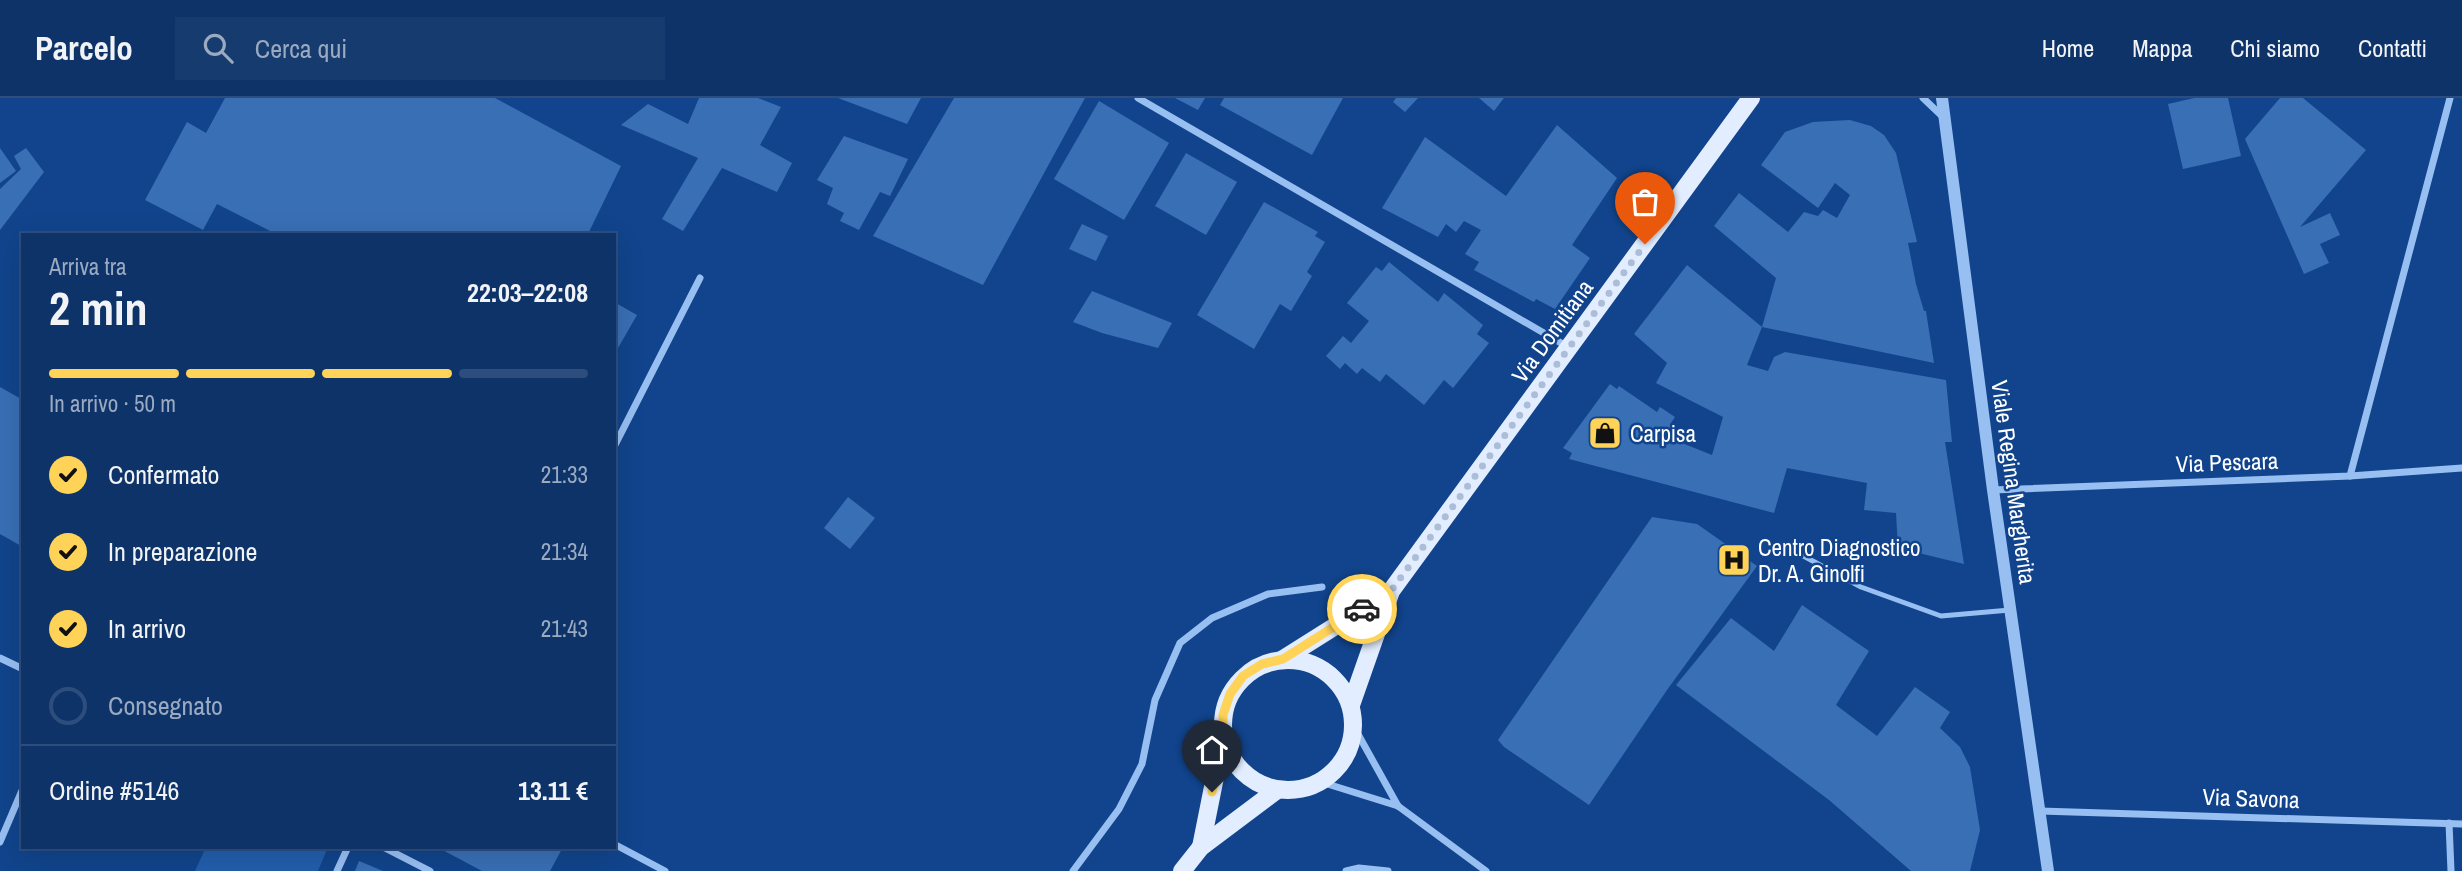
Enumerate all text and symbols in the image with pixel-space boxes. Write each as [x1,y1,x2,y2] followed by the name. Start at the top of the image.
[175,17,665,80] search box
[35,26,133,70] text: Parcelo
[199,29,237,67] icon: search
[255,31,347,66] text: Cerca qui
[2042,32,2094,64] text: Home
[2132,32,2192,64] text: Mappa
[2230,32,2320,64] text: Chi siamo
[2358,32,2427,64] text: Contatti
[1615,172,1675,244] pin
[1626,183,1664,221] icon: bag
[49,251,127,282] text: Arriva tra
[1504,273,1600,389] street label: Via Domitiana
[467,275,588,310] text: 22:03–22:08
[49,277,148,339] text: 2 min
[1984,378,2044,586] street label: Viale Regina Margherita
[49,388,176,419] text: In arrivo · 50 m
[1586,414,1624,452] shop icon: Carpisa
[1630,418,1697,449] place label: Carpisa
[2175,445,2279,479] street label: Via Pescara
[49,456,87,494] icon: check
[108,457,219,492] text: Confermato
[541,459,588,490] text: 21:33
[1758,532,1921,589] place label: Centro Diagnostico Dr. A. Ginolfi
[49,533,87,571] icon: check
[108,534,257,569] text: In preparazione
[541,536,588,567] text: 21:34
[1715,541,1753,579] hospital icon: Centro Diagnostico Dr. A. Ginolfi
[1327,574,1397,644] courier
[1343,590,1381,628] icon: car
[49,610,87,648] icon: check
[108,611,186,646] text: In arrivo
[541,613,588,644] text: 21:43
[108,688,223,723] text: Consegnato
[1182,720,1242,792] pin
[1193,731,1231,769] icon: home
[49,773,179,808] text: Ordine #5146
[518,773,588,808] text: 13.11 €
[2202,781,2301,815] street label: Via Savona

